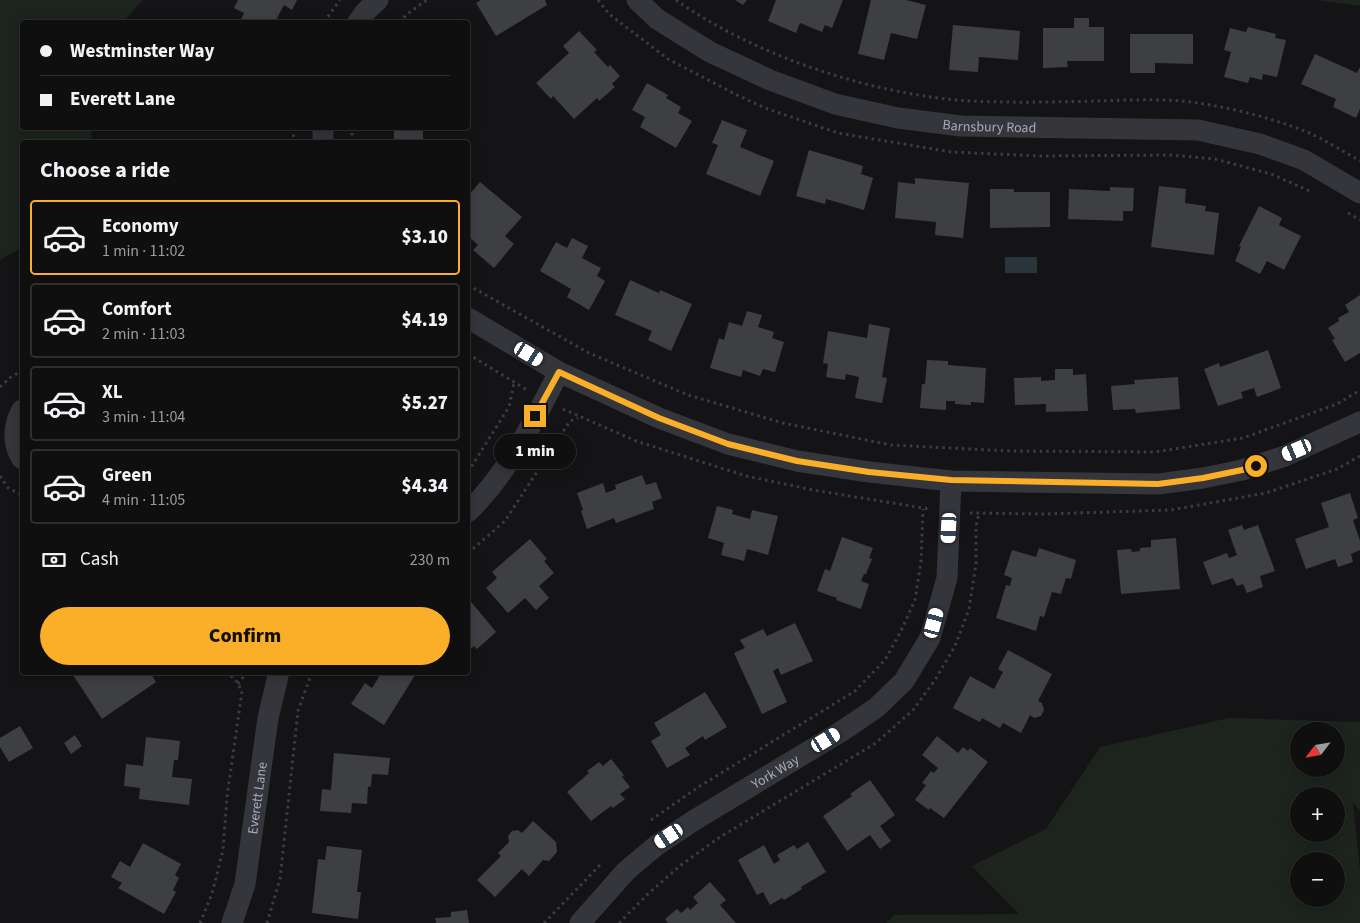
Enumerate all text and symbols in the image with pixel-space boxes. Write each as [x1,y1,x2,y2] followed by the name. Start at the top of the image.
[70,38,214,65] text: Westminster Way
[70,86,175,113] text: Everett Lane
[941,115,1036,138] street label: Barnsbury Road
[40,154,170,186] text: Choose a ride
[102,213,179,240] text: Economy
[42,215,87,260] icon: car
[402,224,448,251] text: $3.10
[102,240,185,262] text: 1 min · 11:02
[102,296,172,323] text: Comfort
[42,298,87,343] icon: car
[402,307,448,334] text: $4.19
[102,323,185,345] text: 2 min · 11:03
[512,340,545,368] car
[102,379,123,406] text: XL
[42,381,87,426] icon: car
[402,390,448,417] text: $5.27
[524,405,546,427] route end
[102,406,185,428] text: 3 min · 11:04
[494,434,576,468] callout: 1 min
[1280,437,1313,463] car
[515,440,555,462] text: 1 min
[1245,455,1267,477] route start
[102,462,152,489] text: Green
[42,464,87,509] icon: car
[402,473,448,500] text: $4.34
[102,489,185,511] text: 4 min · 11:05
[940,513,957,543] car
[40,546,68,574] icon: cash
[80,546,119,573] text: Cash
[410,549,450,571] text: 230 m
[40,607,450,665] button: Confirm
[922,607,945,639] car
[1290,722,1345,778] north arrow
[1290,722,1345,907] map controls
[809,726,842,754] car
[747,750,804,795] street label: York Way
[243,761,273,835] street label: Everett Lane
[1290,787,1345,842] button: +
[652,821,685,851] car
[1290,852,1345,907] button: −

